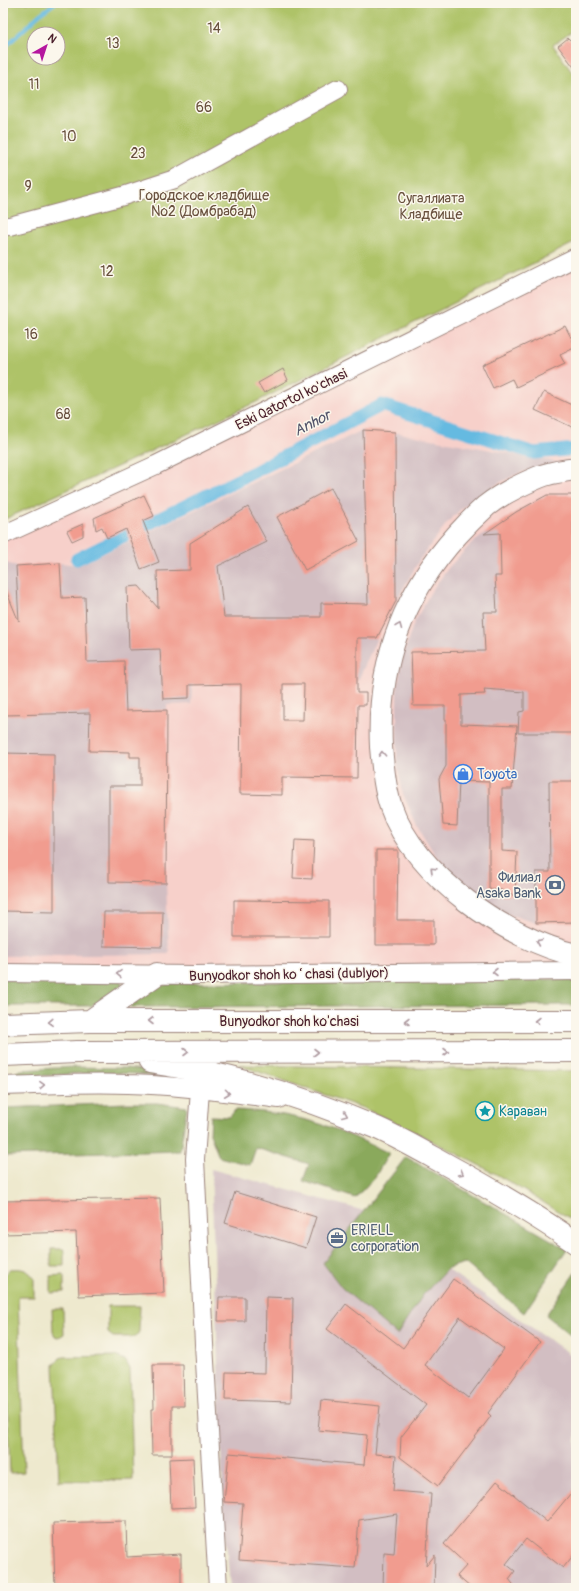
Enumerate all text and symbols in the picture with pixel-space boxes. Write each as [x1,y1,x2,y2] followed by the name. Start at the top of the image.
[207,20,221,37] park label: 14
[26,26,66,66] north arrow
[45,31,59,46] text: N
[106,35,120,52] park label: 13
[29,76,39,93] park label: 11
[196,99,212,116] park label: 66
[61,128,77,145] park label: 10
[130,145,146,162] park label: 23
[24,178,32,195] park label: 9
[139,187,269,220] park label: Городское кладбище №2 (Домбрабад)
[398,190,464,223] park label: Сугаллиата Кладбище
[100,263,114,280] park label: 12
[24,326,38,343] park label: 16
[233,365,350,434] street label: Eski Qatortol ko'chasi
[291,405,335,441] water label: Anhor
[55,406,71,423] park label: 68
[394,623,402,630] one-way arrow
[378,751,386,757] one-way arrow
[452,763,474,785] shop icon: Toyota
[477,766,517,783] place label: Toyota
[430,867,438,875] one-way arrow
[476,869,541,902] place label: Филиал Asaka Bank
[544,874,566,896] bank icon: Филиал Asaka Bank
[536,939,544,947] one-way arrow
[189,964,389,985] street label: Bunyodkor shoh koʻchasi (dublyor)
[492,968,498,976] one-way arrow
[116,970,122,978] one-way arrow
[219,1013,359,1030] street label: Bunyodkor shoh ko'chasi
[148,1017,154,1025] one-way arrow
[404,1017,410,1025] one-way arrow
[534,1017,540,1025] one-way arrow
[48,1018,54,1027] one-way arrow
[183,1048,189,1056] one-way arrow
[313,1048,319,1056] one-way arrow
[443,1048,449,1056] one-way arrow
[39,1081,45,1089] one-way arrow
[224,1088,231,1097] one-way arrow
[474,1100,496,1122] place icon: Караван
[499,1103,547,1120] place label: Караван
[341,1111,348,1119] one-way arrow
[457,1168,464,1175] one-way arrow
[351,1222,419,1255] place label: ERIELL corporation
[326,1227,348,1249] office icon: ERIELL corporation

